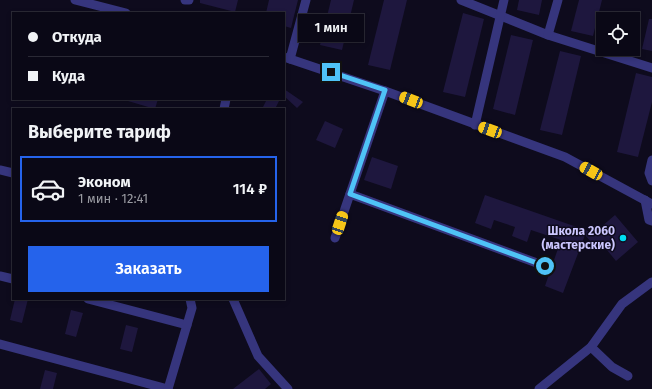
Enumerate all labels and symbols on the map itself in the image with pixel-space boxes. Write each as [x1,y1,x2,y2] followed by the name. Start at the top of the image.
[298,14,364,42] callout: 1 мин
[322,63,340,81] route end
[398,90,424,110] car
[477,120,503,140] car
[578,160,604,182] car
[331,210,349,236] car
[542,224,615,252] place label: Школа 2060 (мастерские)
[618,233,628,243] marker: Школа 2060 (мастерские)
[536,257,554,275] route start

